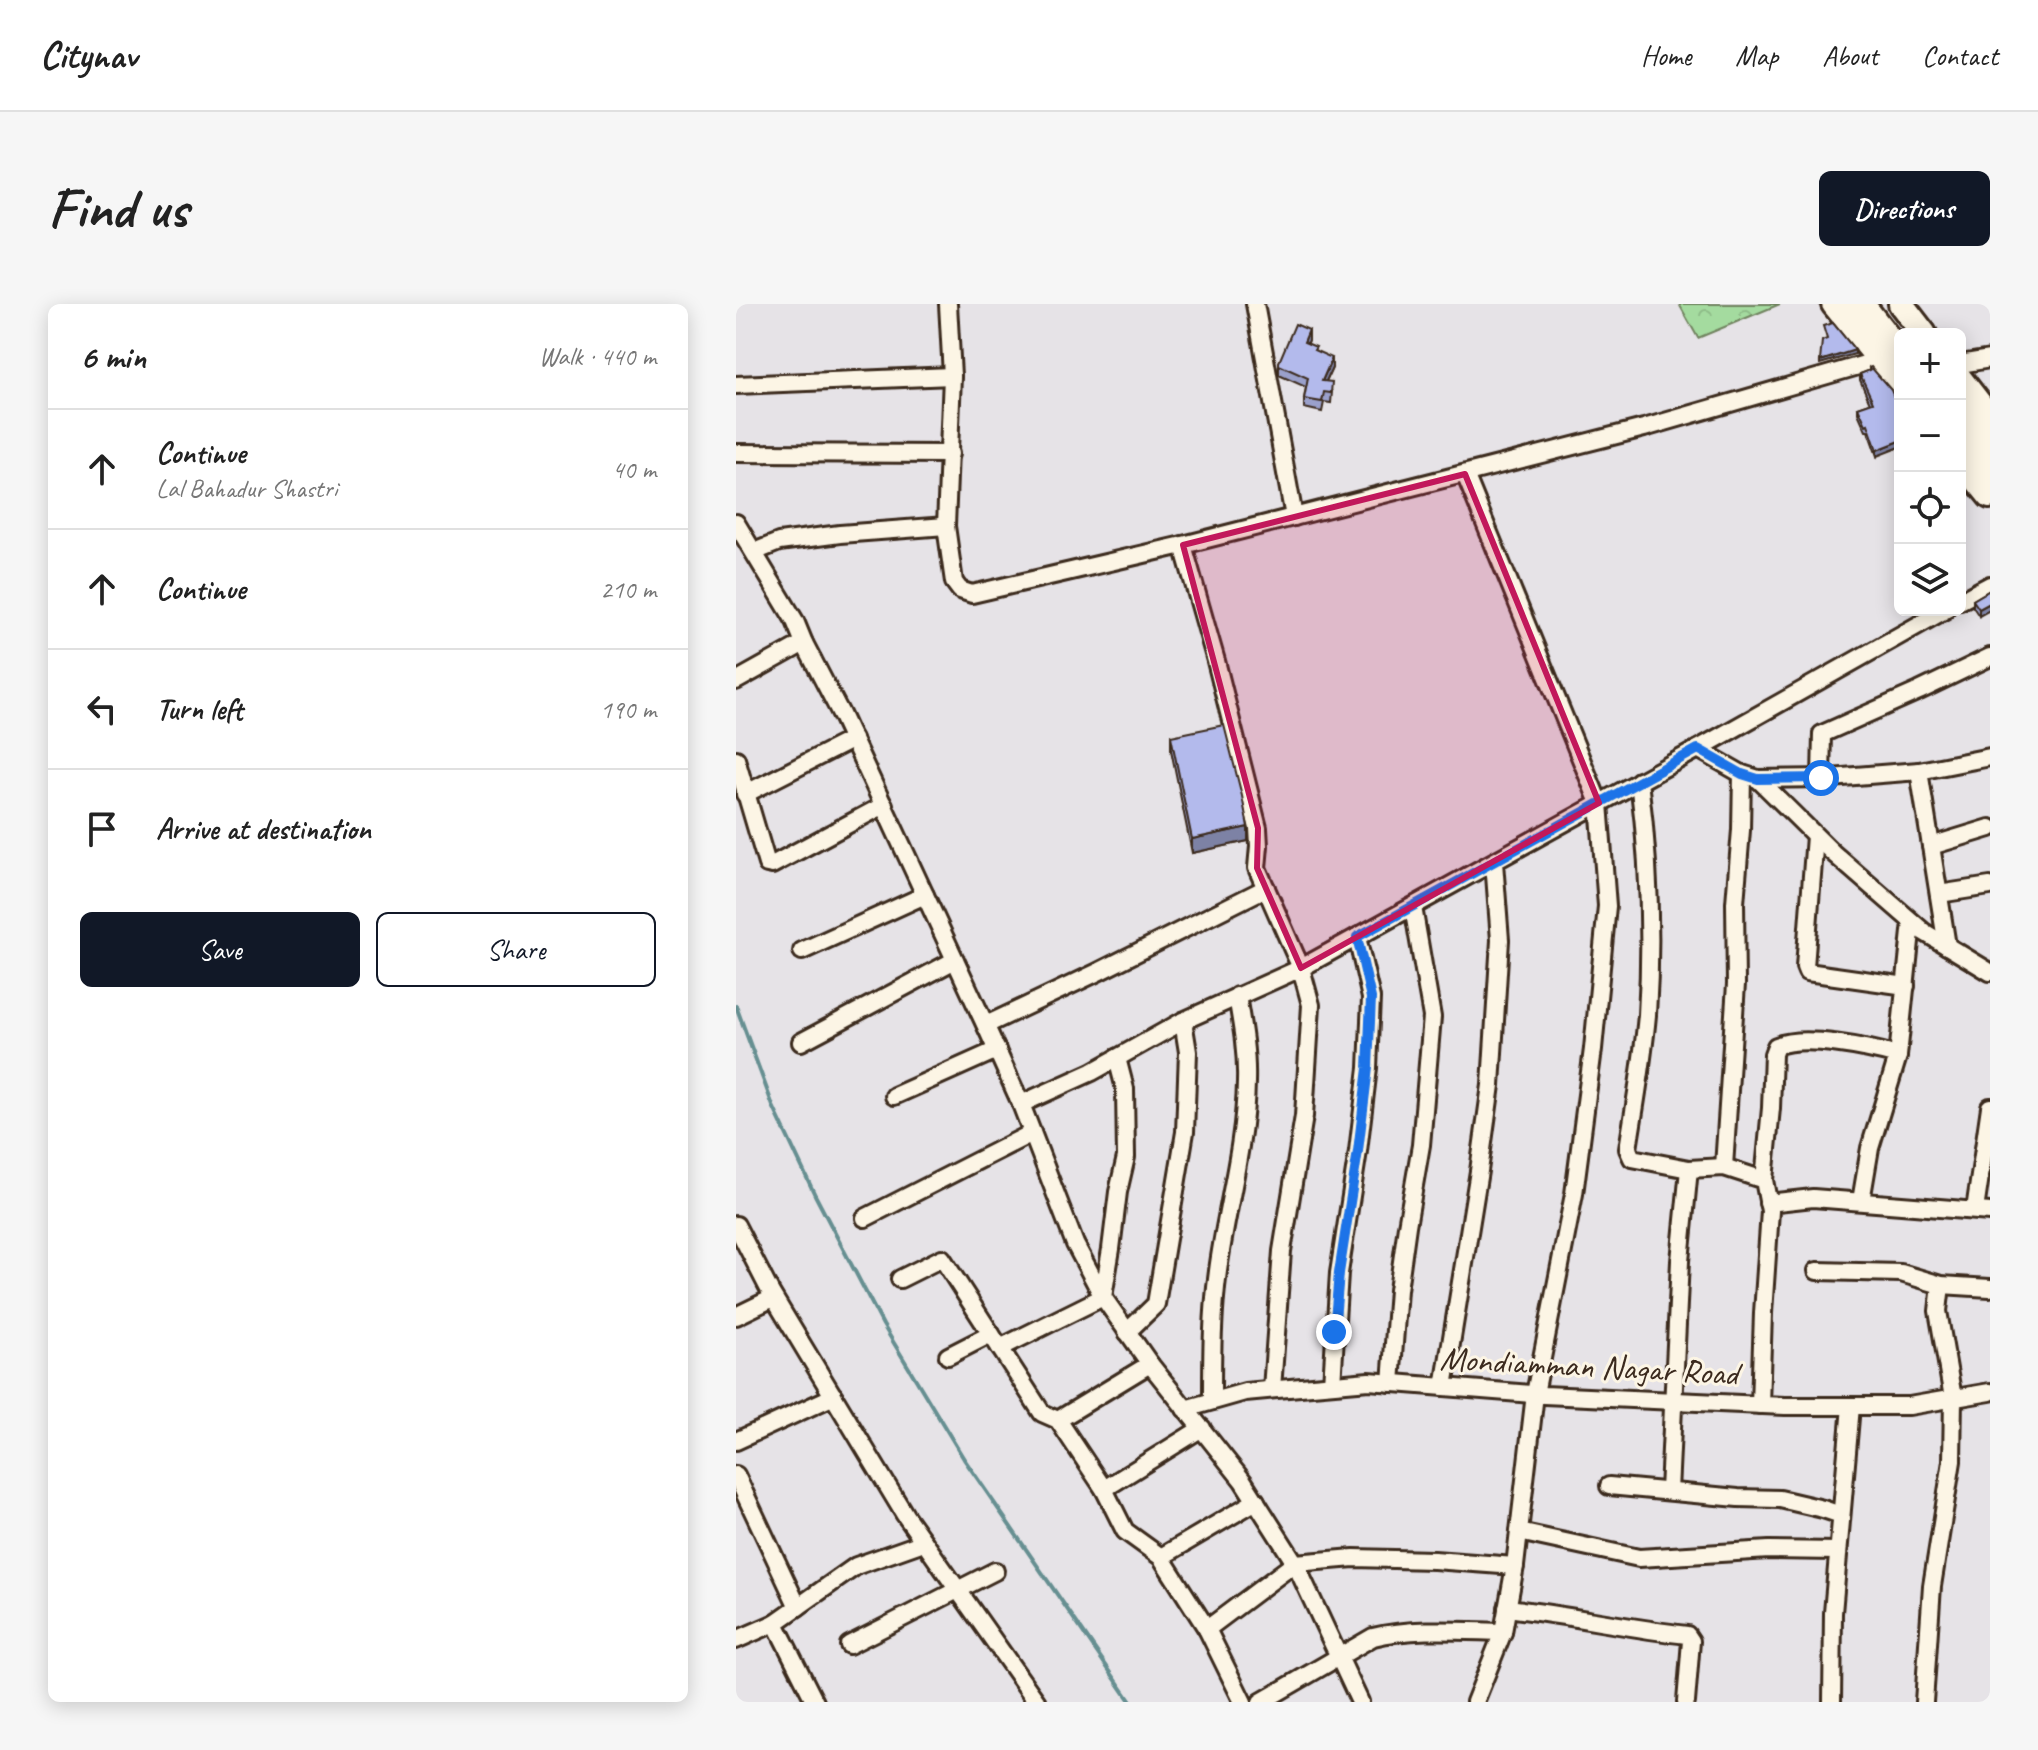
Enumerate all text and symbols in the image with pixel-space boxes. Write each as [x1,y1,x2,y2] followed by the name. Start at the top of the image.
[40,32,137,79] text: Citynav
[1641,38,1691,73] text: Home
[1735,38,1778,73] text: Map
[1822,38,1878,73] text: About
[1922,38,1998,73] text: Contact
[1819,171,1990,246] button: Directions
[48,173,188,244] text: Find us
[1894,328,1966,616] map controls
[1894,328,1966,400] button: +
[80,335,146,378] text: 6 min
[539,340,656,373] text: Walk · 440 m
[1894,400,1966,472] button: −
[156,434,246,472] text: Continue
[80,447,124,491] icon: ahead
[612,453,656,486] text: 40 m
[156,472,337,505] text: Lal Bahadur Shastri
[1894,472,1966,544] button: locate
[1894,544,1966,616] button: layers
[80,567,124,611] icon: ahead
[156,570,246,608] text: Continue
[600,573,656,606] text: 210 m
[80,687,124,731] icon: left
[156,690,243,728] text: Turn left
[600,693,656,726] text: 190 m
[1803,760,1839,796] route start
[80,807,124,851] icon: arrive
[156,810,371,848] text: Arrive at destination
[80,912,360,987] button: Save
[376,912,656,987] button: Share
[1316,1314,1352,1350] route end
[1439,1336,1745,1395] street label: Mondiamman Nagar Road

